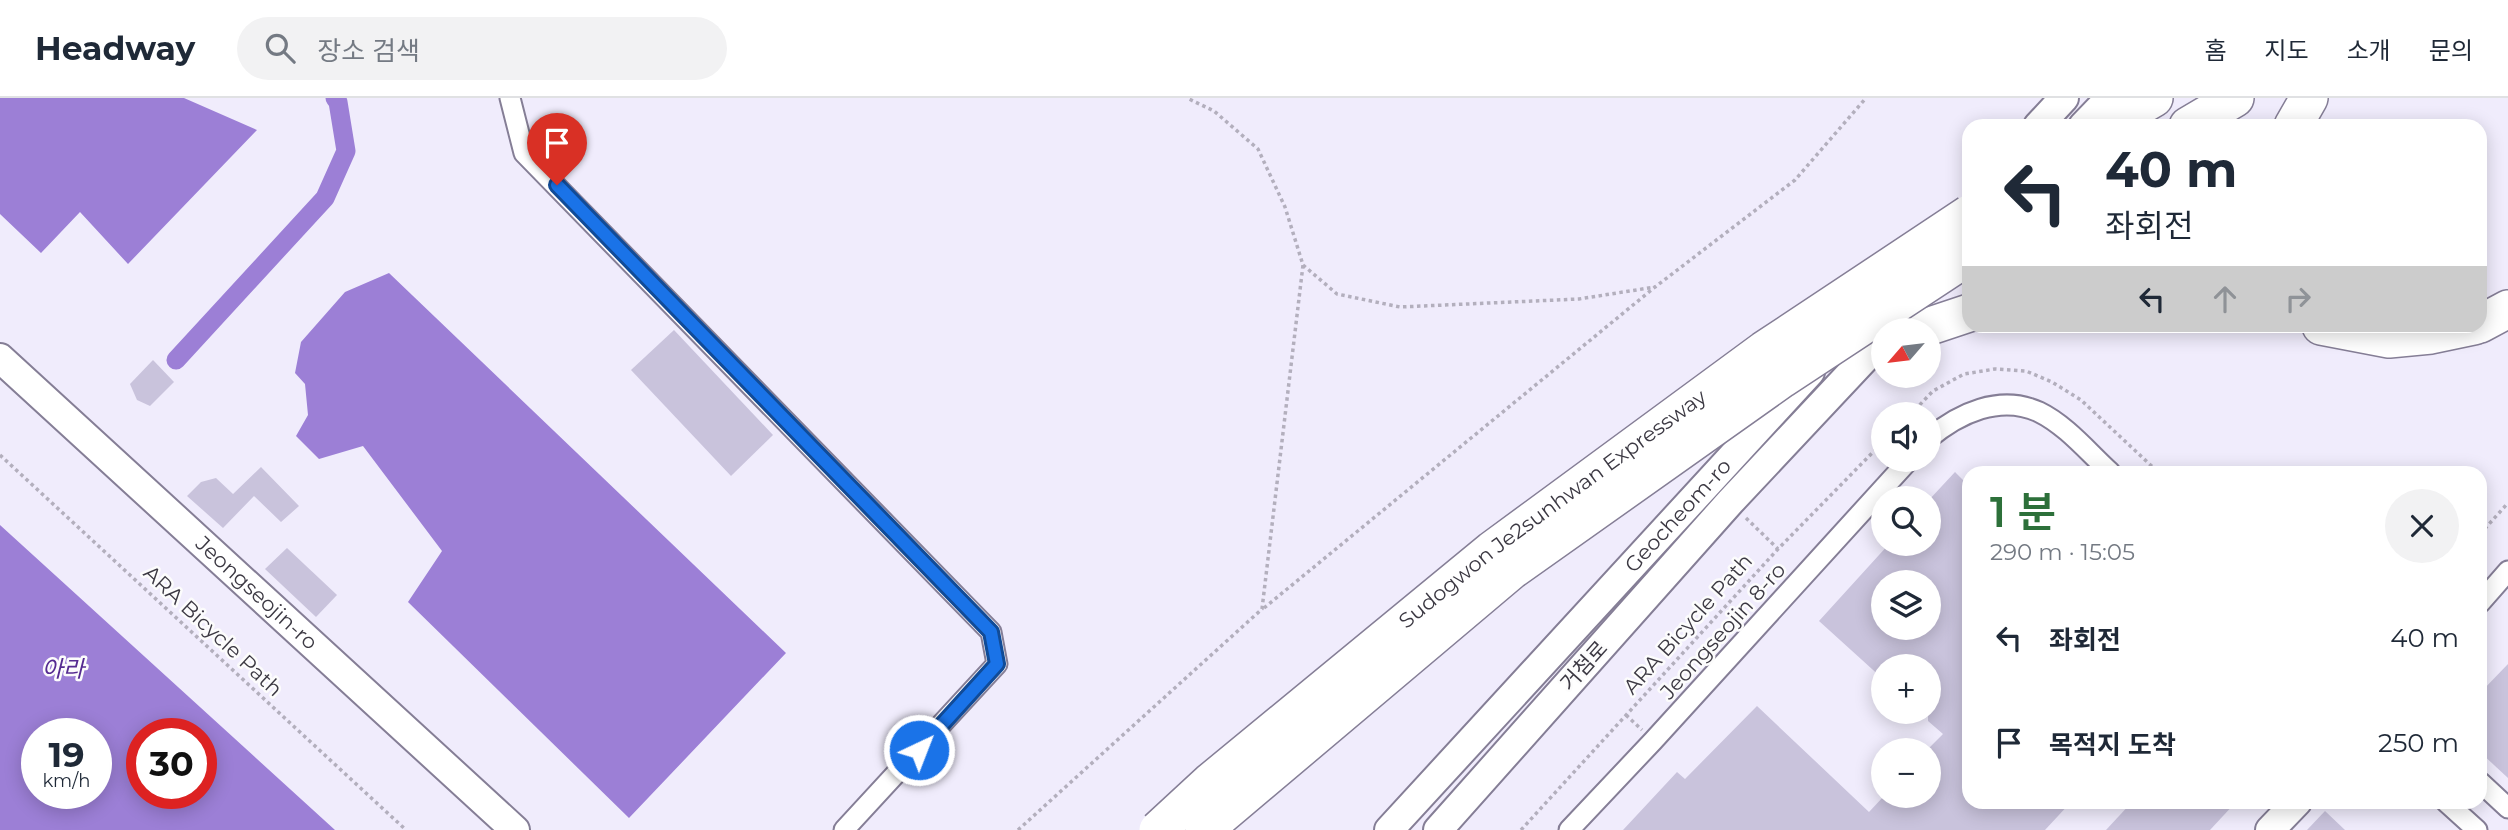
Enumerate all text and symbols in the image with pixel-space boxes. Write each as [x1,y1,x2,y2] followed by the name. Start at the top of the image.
[237,17,727,80] search box
[35,28,195,68] text: Headway
[261,29,299,67] icon: search
[317,35,420,67] text: 장소 검색
[2204,36,2226,65] text: 홈
[2264,36,2309,65] text: 지도
[2347,36,2391,65] text: 소개
[2429,36,2473,65] text: 문의
[527,113,587,185] pin
[538,124,576,162] icon: arrive
[2105,140,2237,199] text: 40 m
[1990,147,2081,238] icon: left
[2105,206,2193,245] text: 좌회전
[2133,280,2171,318] icon: left
[2206,280,2244,318] icon: ahead
[2279,280,2317,318] icon: right
[1871,318,1941,388] north arrow
[1871,318,1941,808] map controls
[1394,384,1711,633] street label: Sudogwon Je2sunhwan Expressway
[1871,402,1941,472] button: sound
[1619,453,1736,577] street label: Geocheom-ro
[1871,486,1941,556] button: search
[1990,486,2056,538] text: 1 분
[2385,489,2459,563] button: close
[190,530,323,655] street label: Jeongseojin-ro
[1990,538,2135,566] text: 290 m · 15:05
[1618,548,1757,699] street label: ARA Bicycle Path
[1654,557,1790,705] street label: Jeongseojin 8-ro
[139,560,288,701] street label: ARA Bicycle Path
[1871,570,1941,640] button: layers
[1990,619,2028,657] icon: left
[2390,622,2459,654] text: 40 m
[2049,624,2121,656] text: 좌회전
[1555,636,1612,696] street label: 거첨로
[1871,654,1941,724] button: +
[42,655,87,683] water label: 아라
[882,713,956,787] position arrow
[126,718,217,809] speed limit sign: 30
[1990,724,2028,762] icon: arrive
[2378,727,2459,759] text: 250 m
[2049,729,2176,761] text: 목적지 도착
[48,733,85,776] text: 19
[1871,738,1941,808] button: −
[42,770,91,792] text: km/h

